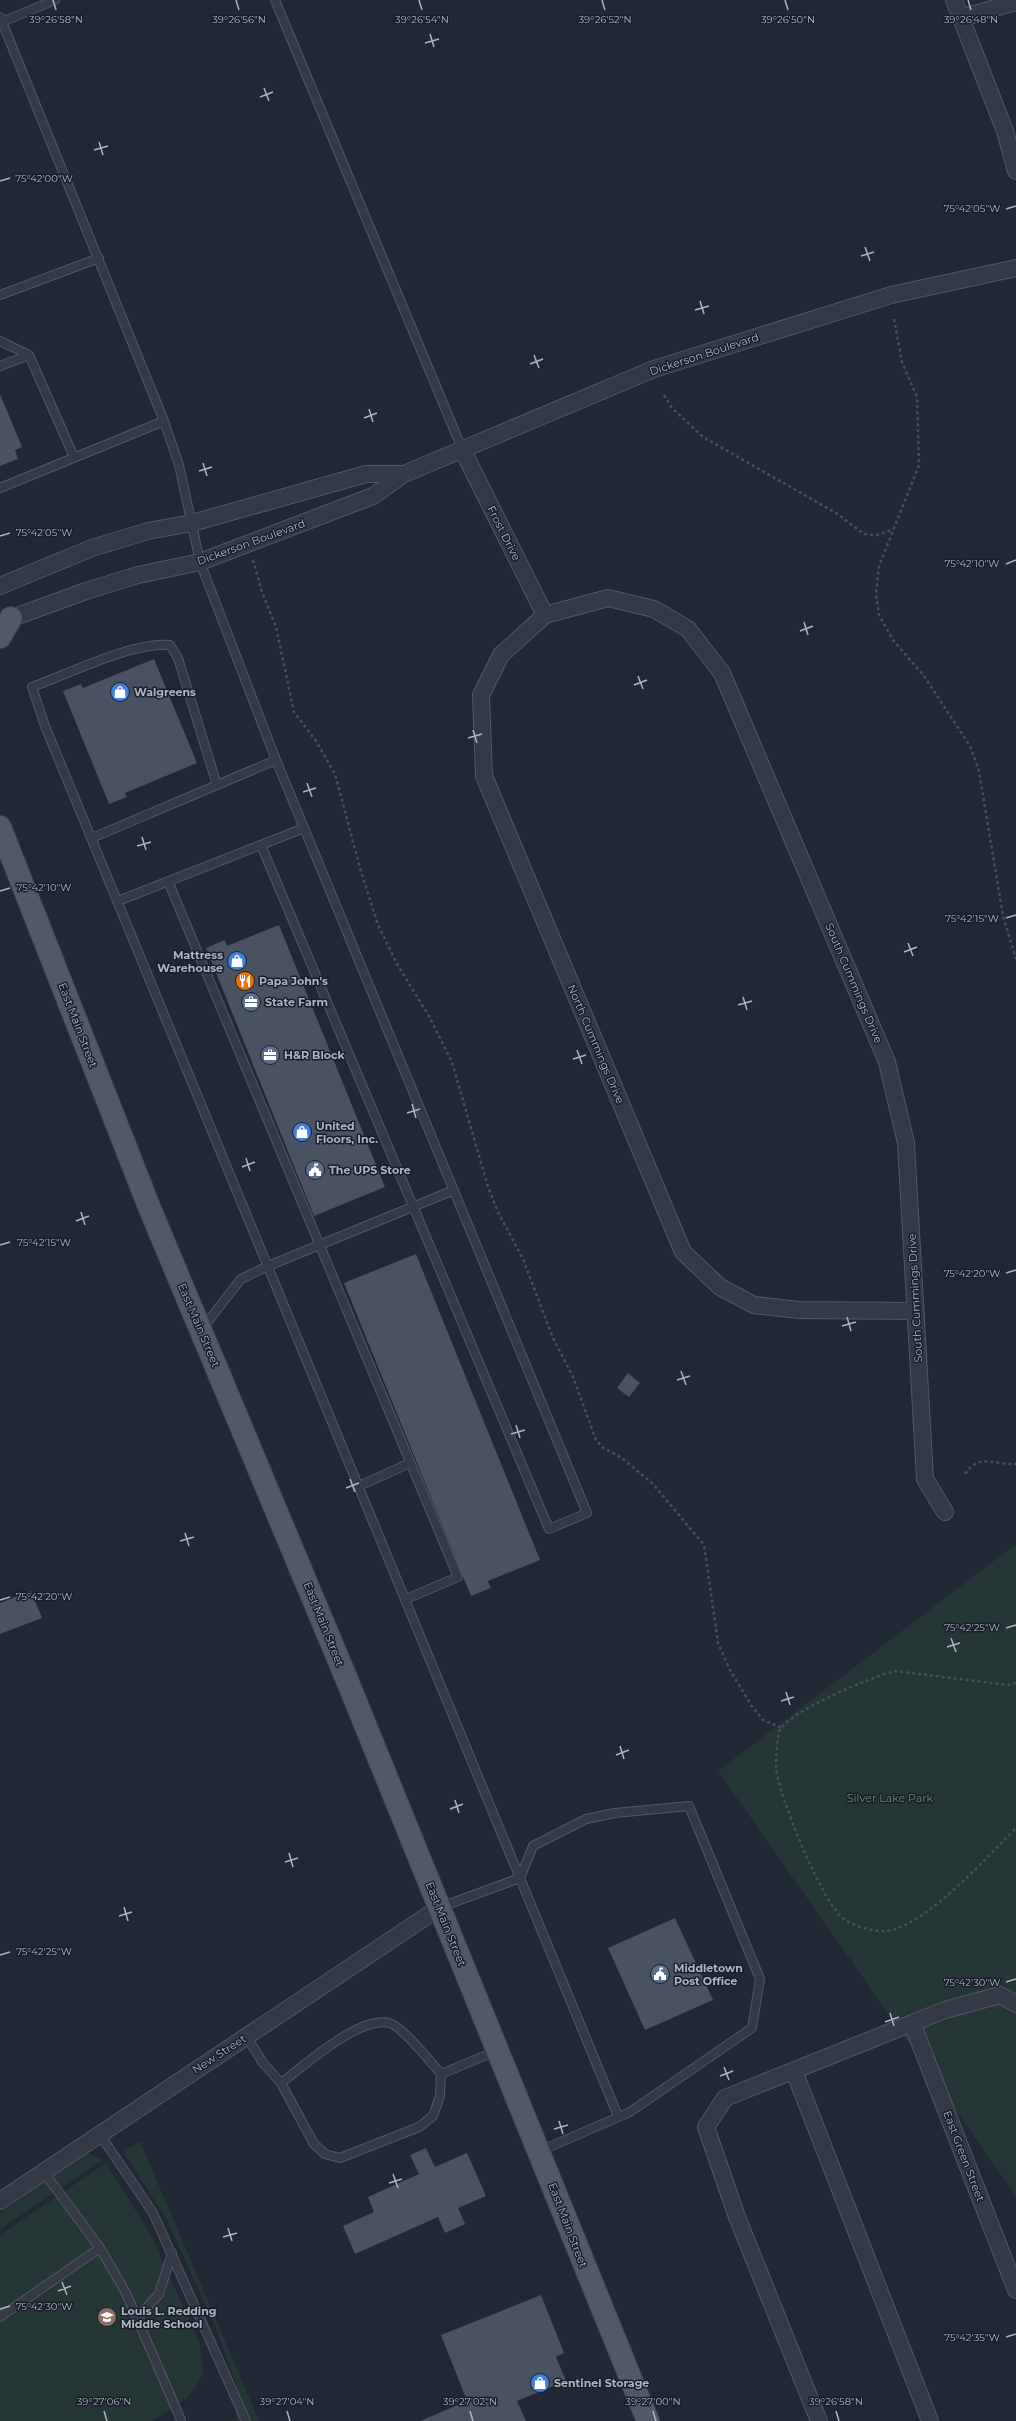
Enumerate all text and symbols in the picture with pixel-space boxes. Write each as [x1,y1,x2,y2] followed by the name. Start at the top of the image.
[29,13,83,26] text: 39°26'58"N
[212,13,266,26] text: 39°26'56"N
[395,13,449,26] text: 39°26'54"N
[578,13,632,26] text: 39°26'52"N
[761,13,815,26] text: 39°26'50"N
[944,13,998,26] text: 39°26'48"N
[15,172,73,185] text: 75°42'00"W
[944,202,1000,215] text: 75°42'05"W
[648,330,760,378] street label: Dickerson Boulevard
[484,503,524,563] street label: Frost Drive
[195,516,307,568] street label: Dickerson Boulevard
[16,526,72,539] text: 75°42'05"W
[945,557,999,570] text: 75°42'10"W
[109,681,131,703] shop icon: Walgreens
[134,685,196,699] place label: Walgreens
[17,881,71,894] text: 75°42'10"W
[945,912,999,925] text: 75°42'15"W
[822,921,886,1046] street label: South Cummings Drive
[157,948,223,975] place label: Mattress Warehouse
[226,950,248,972] shop icon: Mattress Warehouse
[234,970,256,992] restaurant icon: Papa John's
[259,974,328,988] place label: Papa John's
[55,980,101,1070] street label: East Main Street
[564,982,628,1106] street label: North Cummings Drive
[240,991,262,1013] office icon: State Farm
[265,995,328,1009] place label: State Farm
[259,1044,281,1066] office icon: H&R Block
[284,1048,345,1062] place label: H&R Block
[316,1119,378,1146] place label: United Floors, Inc.
[291,1121,313,1143] shop icon: United Floors, Inc.
[304,1159,326,1181] public building icon: The UPS Store
[329,1163,411,1177] place label: The UPS Store
[905,1233,925,1363] street label: South Cummings Drive
[17,1236,71,1249] text: 75°42'15"W
[944,1267,1000,1280] text: 75°42'20"W
[175,1281,223,1370] street label: East Main Street
[301,1580,348,1669] street label: East Main Street
[16,1590,72,1603] text: 75°42'20"W
[944,1621,1000,1634] text: 75°42'25"W
[847,1791,934,1805] park label: Silver Lake Park
[423,1880,470,1969] street label: East Main Street
[16,1945,72,1958] text: 75°42'25"W
[674,1961,743,1988] place label: Middletown Post Office
[649,1963,671,1985] public building icon: Middletown Post Office
[944,1976,1000,1989] text: 75°42'30"W
[189,2031,249,2077] street label: New Street
[940,2109,988,2204] street label: East Green Street
[545,2180,591,2270] street label: East Main Street
[16,2300,72,2313] text: 75°42'30"W
[121,2304,217,2331] place label: Louis L. Redding Middle School
[96,2306,118,2328] school or university icon: Louis L. Redding Middle School
[944,2331,1000,2344] text: 75°42'35"W
[529,2372,551,2394] shop icon: Sentinel Storage
[554,2376,649,2390] place label: Sentinel Storage
[77,2395,131,2408] text: 39°27'06"N
[260,2395,314,2408] text: 39°27'04"N
[443,2395,497,2408] text: 39°27'02"N
[625,2395,681,2408] text: 39°27'00"N
[809,2395,863,2408] text: 39°26'58"N

